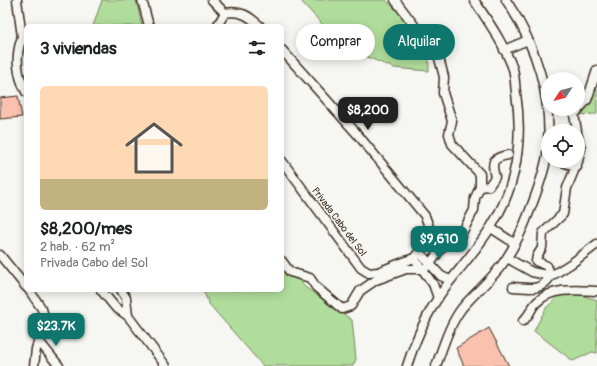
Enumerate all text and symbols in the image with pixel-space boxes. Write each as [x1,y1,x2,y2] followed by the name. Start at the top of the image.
[296,24,375,60] chip: Comprar
[383,24,455,60] chip: Alquilar
[246,37,268,59] icon: filters
[40,38,117,59] text: 3 viviendas
[541,72,585,116] north arrow
[541,72,585,168] map controls
[335,97,401,131] pin: $8,200
[347,102,389,118] text: $8,200
[118,112,190,184] icon: home
[541,124,585,168] button: locate
[309,185,369,259] street label: Privada Cabo del Sol
[40,218,132,239] text: $8,200/mes
[406,226,472,260] pin: $9,610
[420,231,458,247] text: $9,610
[40,239,115,255] text: 2 hab. · 62 m²
[40,255,148,271] text: Privada Cabo del Sol
[23,313,89,347] pin: $23.7K
[37,318,75,334] text: $23.7K

